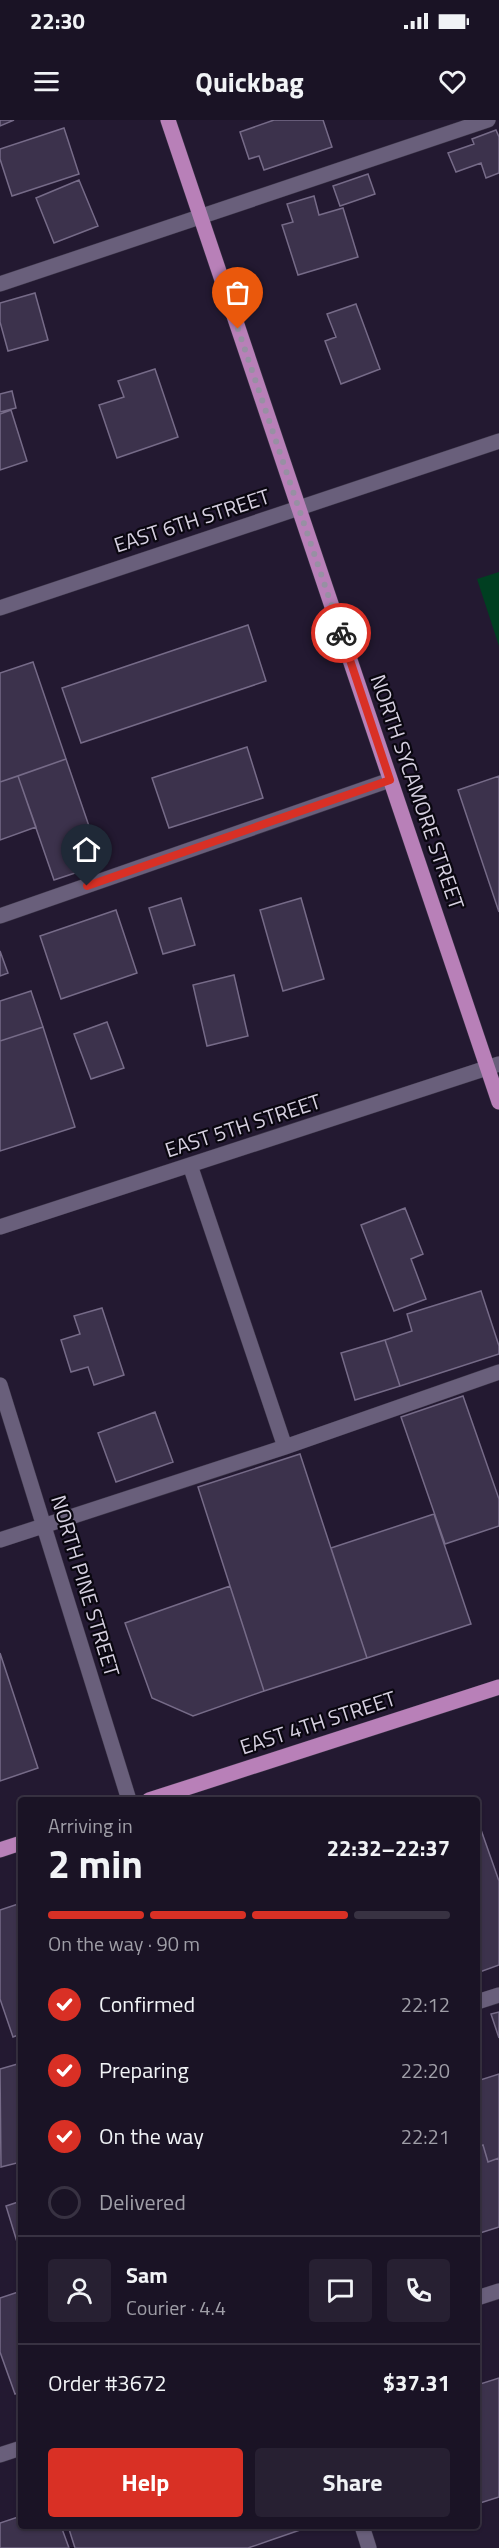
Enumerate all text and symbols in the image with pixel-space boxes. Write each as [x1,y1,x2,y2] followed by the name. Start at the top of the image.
[30,4,85,38] text: 22:30
[195,61,304,102] text: Quickbag
[30,65,63,98] icon: menu
[436,65,469,98] icon: heart
[212,267,263,329] pin
[221,276,254,309] icon: bag
[110,480,274,560] street label: EAST 6TH STREET
[311,603,371,663] courier
[325,617,358,650] icon: bike
[363,670,473,913] street label: NORTH SYCAMORE STREET
[61,824,112,886] pin
[70,833,103,866] icon: home
[161,1085,325,1165] street label: EAST 5TH STREET
[43,1491,129,1680] street label: NORTH PINE STREET
[236,1682,400,1762] street label: EAST 4TH STREET
[48,1810,133,1841] text: Arriving in
[327,1831,450,1865] text: 22:32–22:37
[48,1834,143,1893] text: 2 min
[48,1928,200,1959] text: On the way · 90 m
[99,1987,195,2021] text: Confirmed
[48,1988,81,2021] icon: check
[401,1989,450,2020] text: 22:12
[99,2053,189,2087] text: Preparing
[48,2054,81,2087] icon: check
[401,2055,450,2086] text: 22:20
[99,2119,204,2153] text: On the way
[48,2120,81,2153] icon: check
[401,2121,450,2152] text: 22:21
[99,2185,186,2219] text: Delivered
[126,2258,168,2292] text: Sam
[48,2259,111,2322] button: person
[309,2259,372,2322] button: chat
[387,2259,450,2322] button: phone
[126,2292,226,2323] text: Courier · 4.4
[48,2366,167,2400] text: Order #3672
[383,2366,450,2400] text: $37.31
[48,2448,243,2517] button: Help
[255,2448,450,2517] button: Share

